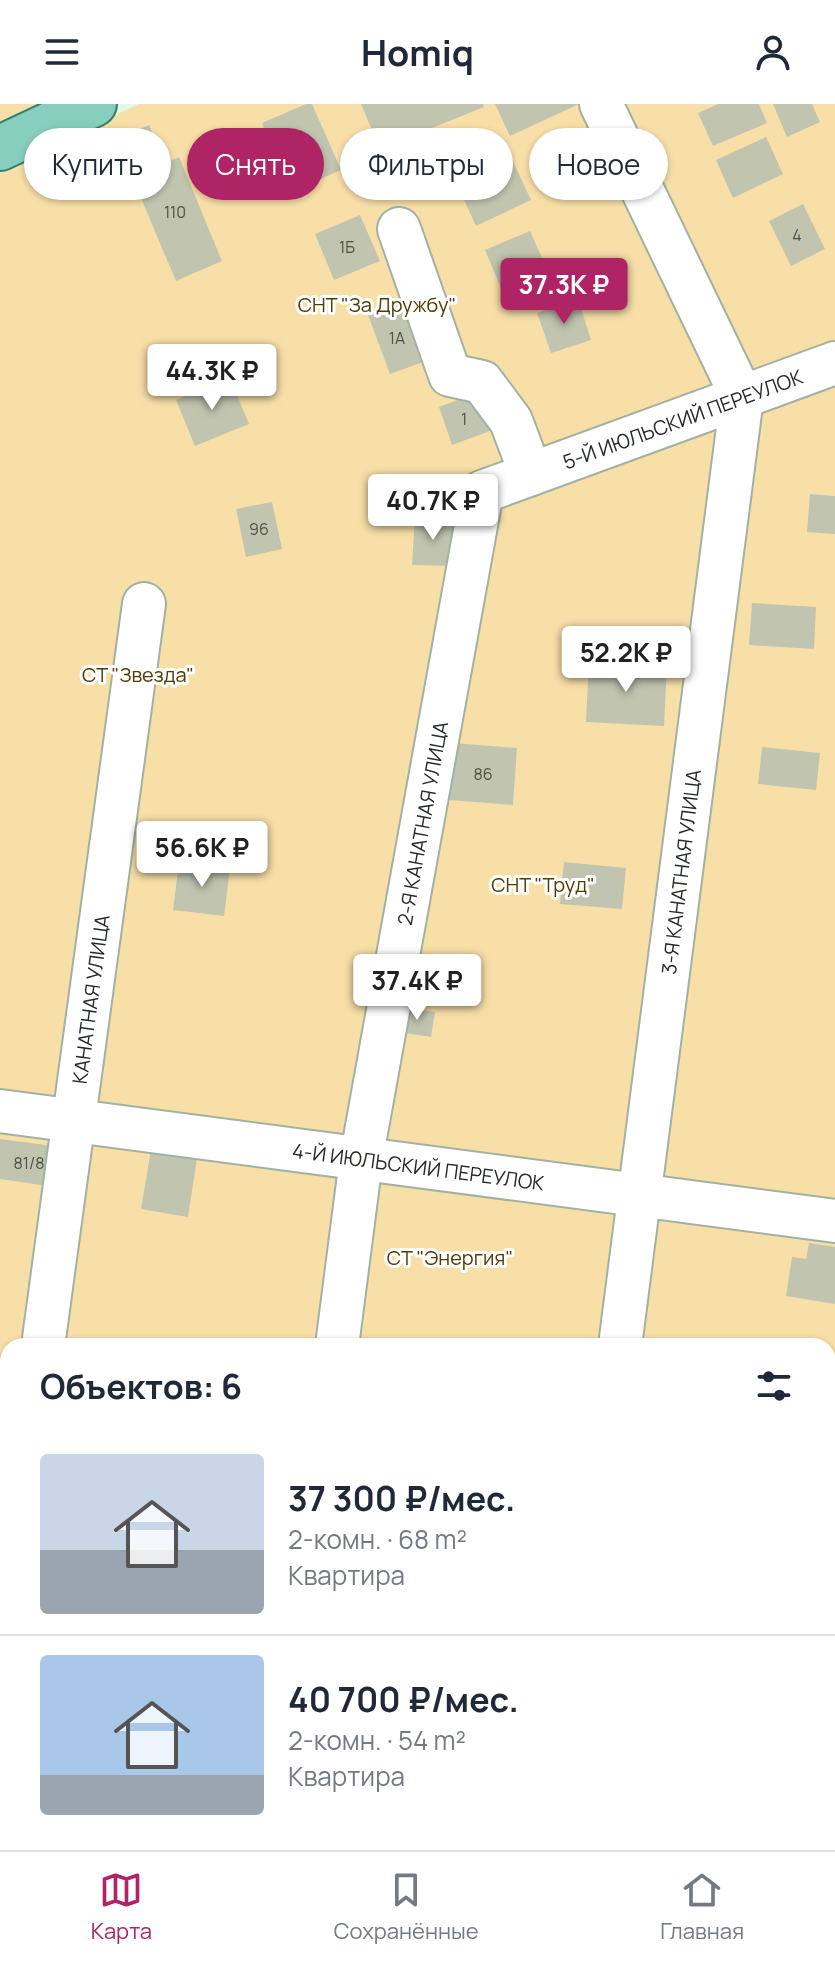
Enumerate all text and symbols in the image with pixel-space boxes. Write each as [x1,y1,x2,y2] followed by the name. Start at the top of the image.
[361,28,474,77] text: Homiq
[40,30,84,74] icon: menu
[751,30,795,74] icon: person
[24,128,171,200] chip: Купить
[187,128,324,200] chip: Снять
[340,128,513,200] chip: Фильтры
[529,128,668,200] chip: Новое
[164,201,186,223] house number: 110
[792,224,802,246] house number: 4
[339,236,355,258] house number: 1Б
[490,258,638,326] pin: 37.3K ₽
[519,266,609,302] text: 37.3K ₽
[298,291,456,318] park label: СНТ "За Дружбу"
[389,327,405,349] house number: 1А
[138,344,286,412] pin: 44.3K ₽
[165,352,259,388] text: 44.3K ₽
[559,362,806,475] street label: 5-Й ИЮЛЬСКИЙ ПЕРЕУЛОК
[461,408,467,430] house number: 1
[359,474,507,542] pin: 40.7K ₽
[386,482,480,518] text: 40.7K ₽
[249,518,269,540] house number: 96
[552,626,700,694] pin: 52.2K ₽
[580,634,672,670] text: 52.2K ₽
[82,661,194,688] park label: СТ "Звезда"
[390,719,454,927] street label: 2-Я КАНАТНАЯ УЛИЦА
[473,763,493,785] house number: 86
[655,768,707,976] street label: 3-Я КАНАТНАЯ УЛИЦА
[128,821,276,889] pin: 56.6K ₽
[155,829,249,865] text: 56.6K ₽
[491,871,595,898] park label: СНТ "Труд"
[65,913,115,1085] street label: КАНАТНАЯ УЛИЦА
[343,954,491,1022] pin: 37.4K ₽
[371,962,463,998] text: 37.4K ₽
[291,1136,546,1196] street label: 4-Й ИЮЛЬСКИЙ ПЕРЕУЛОК
[13,1152,45,1174] house number: 81/8
[387,1244,513,1271] park label: СТ "Энергия"
[40,1363,242,1409] text: Объектов: 6
[752,1364,796,1408] icon: filters
[288,1475,515,1521] text: 37 300 ₽/мес.
[104,1486,200,1582] icon: home
[288,1521,467,1557] text: 2-комн. · 68 m²
[288,1557,405,1593] text: Квартира
[288,1676,519,1722] text: 40 700 ₽/мес.
[104,1687,200,1783] icon: home
[288,1722,466,1758] text: 2-комн. · 54 m²
[288,1758,405,1794] text: Квартира
[91,1868,152,1946] tab: Карта
[334,1868,479,1946] tab: Сохранённые
[660,1868,744,1946] tab: Главная

